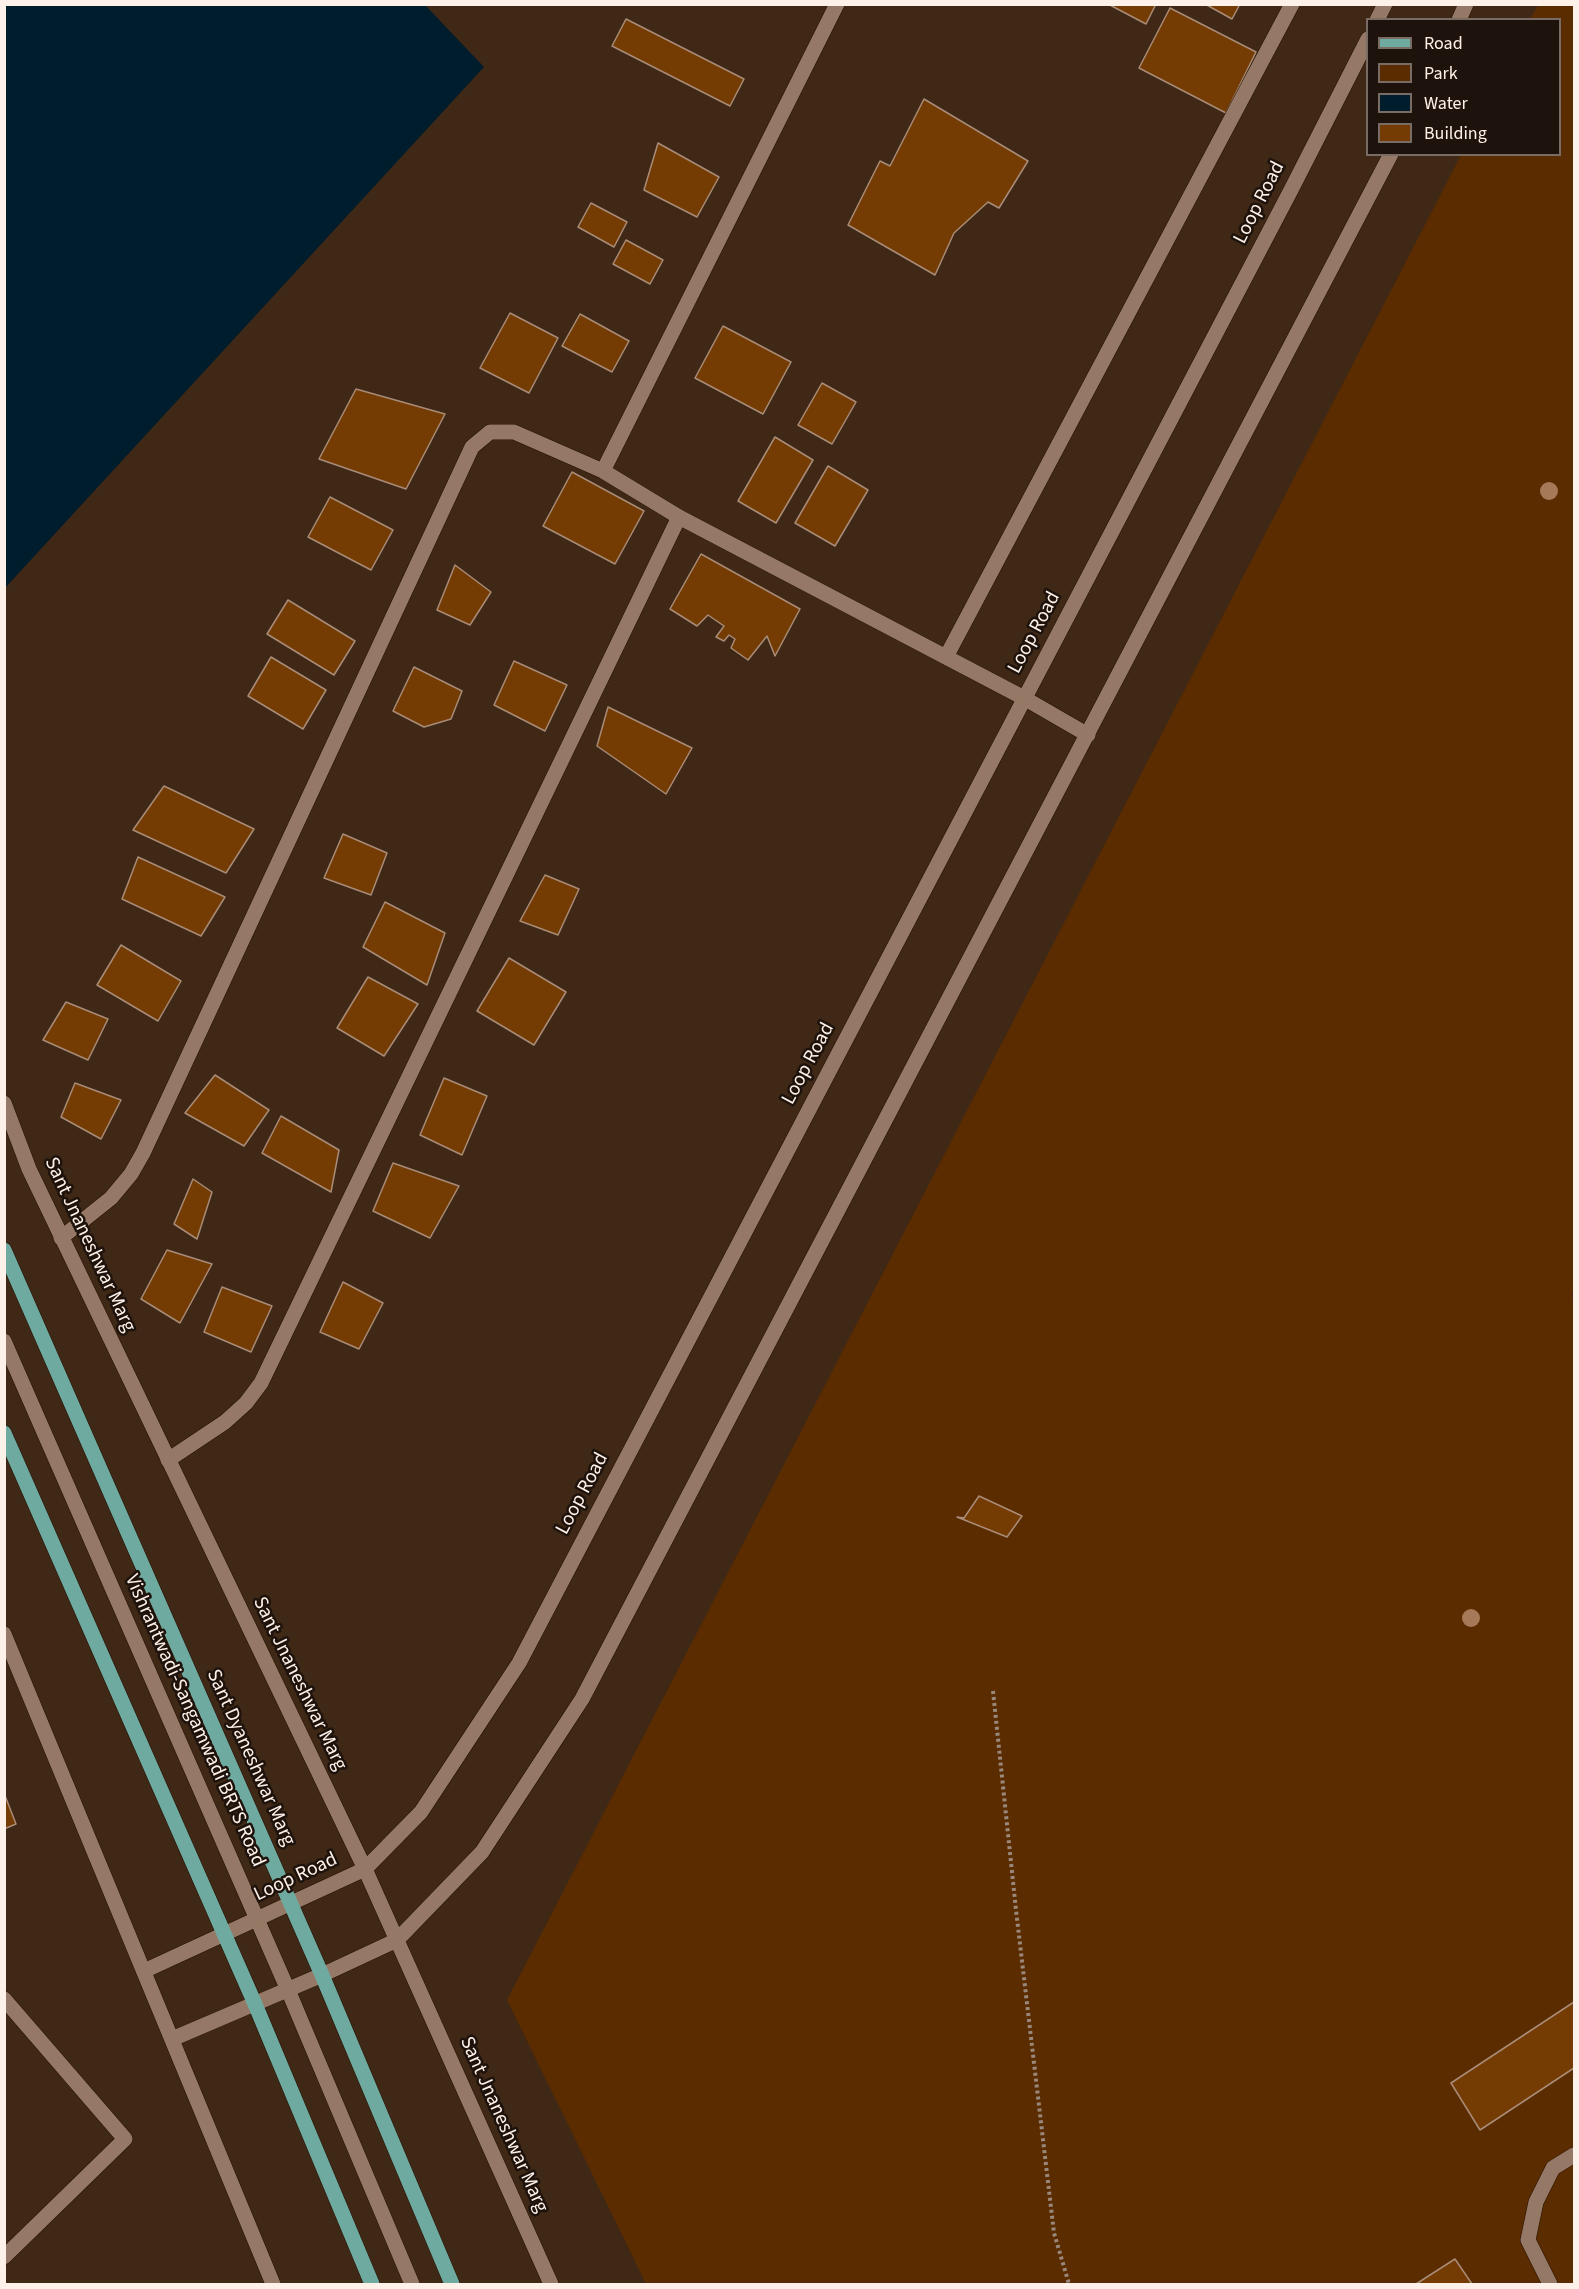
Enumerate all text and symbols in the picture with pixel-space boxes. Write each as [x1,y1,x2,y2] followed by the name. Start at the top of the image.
[1366,18,1561,156] legend
[1424,31,1463,56] text: Road
[1424,61,1458,86] text: Park
[1424,91,1468,116] text: Water
[1424,121,1487,146] text: Building
[1229,158,1291,248] street label: Loop Road
[1003,588,1067,678] street label: Loop Road
[777,1019,841,1109] street label: Loop Road
[38,1154,140,1336] street label: Sant Jnaneshwar Marg
[551,1449,615,1539] street label: Loop Road
[118,1571,270,1871] street label: Vishrantwadi-Sangamwadi BRTS Road
[247,1593,351,1775] street label: Sant Jnaneshwar Marg
[200,1666,300,1850] street label: Sant Dyaneshwar Marg
[251,1848,341,1908] street label: Loop Road
[453,2033,553,2217] street label: Sant Jnaneshwar Marg

